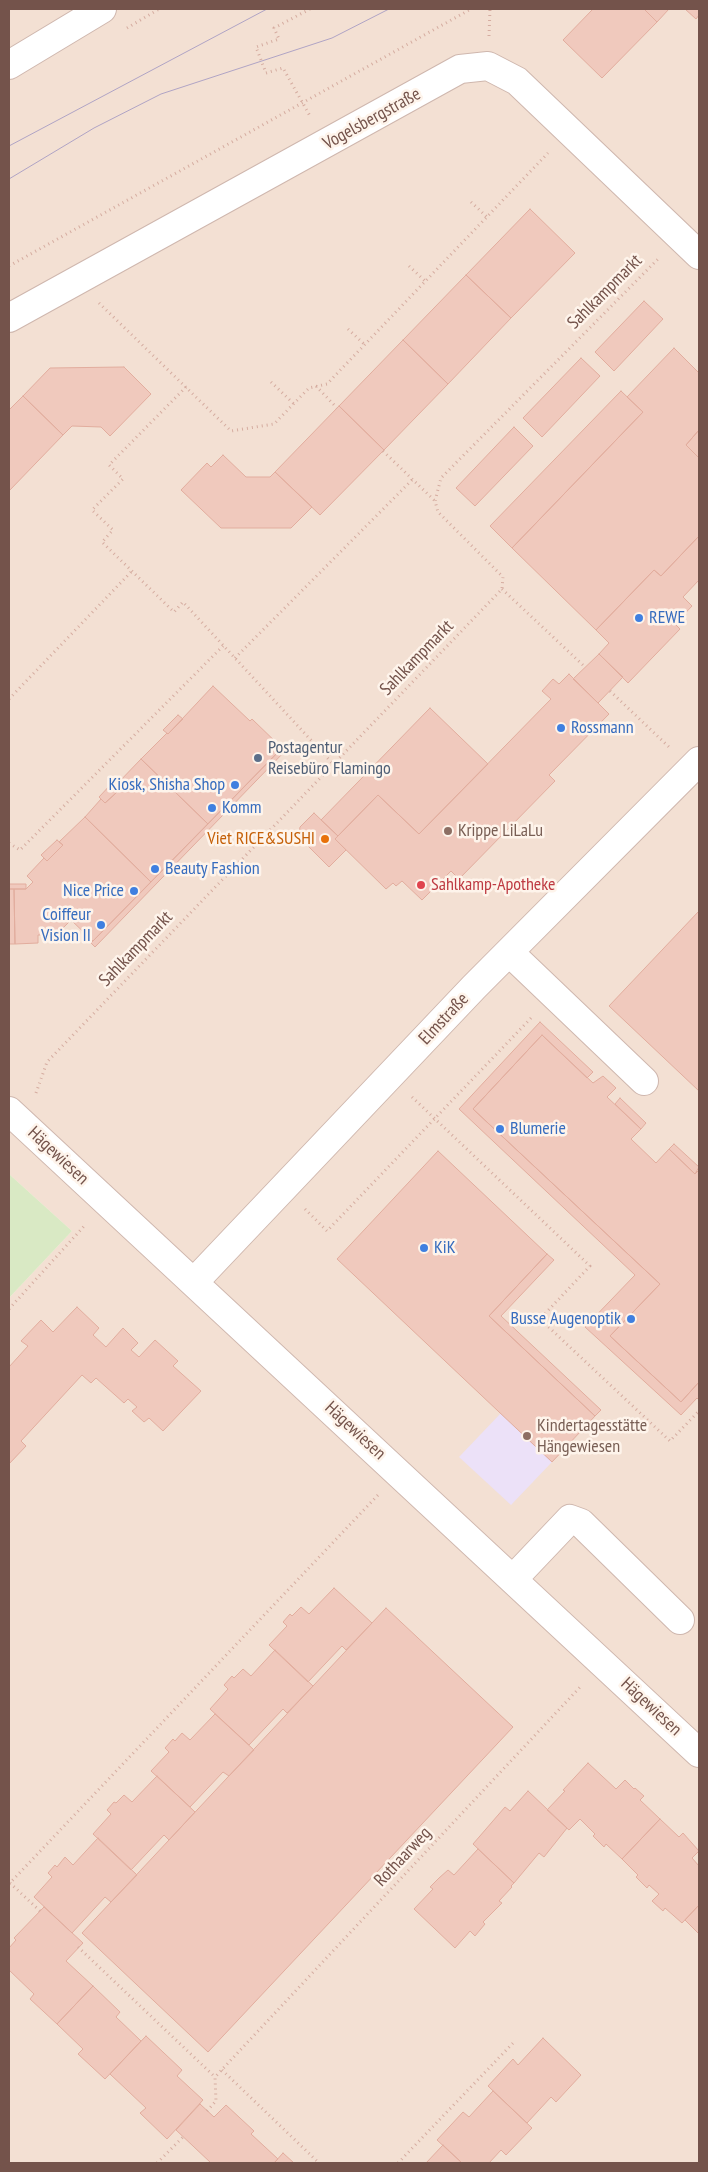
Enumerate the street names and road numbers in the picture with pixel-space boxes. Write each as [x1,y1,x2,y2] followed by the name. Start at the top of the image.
[320,83,424,155] street label: Vogelsbergstraße
[563,250,647,334] street label: Sahlkampmarkt
[376,616,458,700] street label: Sahlkampmarkt
[95,907,177,991] street label: Sahlkampmarkt
[415,989,473,1049] street label: Elmstraße
[23,1122,93,1190] street label: Hägewiesen
[320,1397,390,1465] street label: Hägewiesen
[616,1673,686,1741] street label: Hägewiesen
[370,1823,436,1891] street label: Rothaarweg

